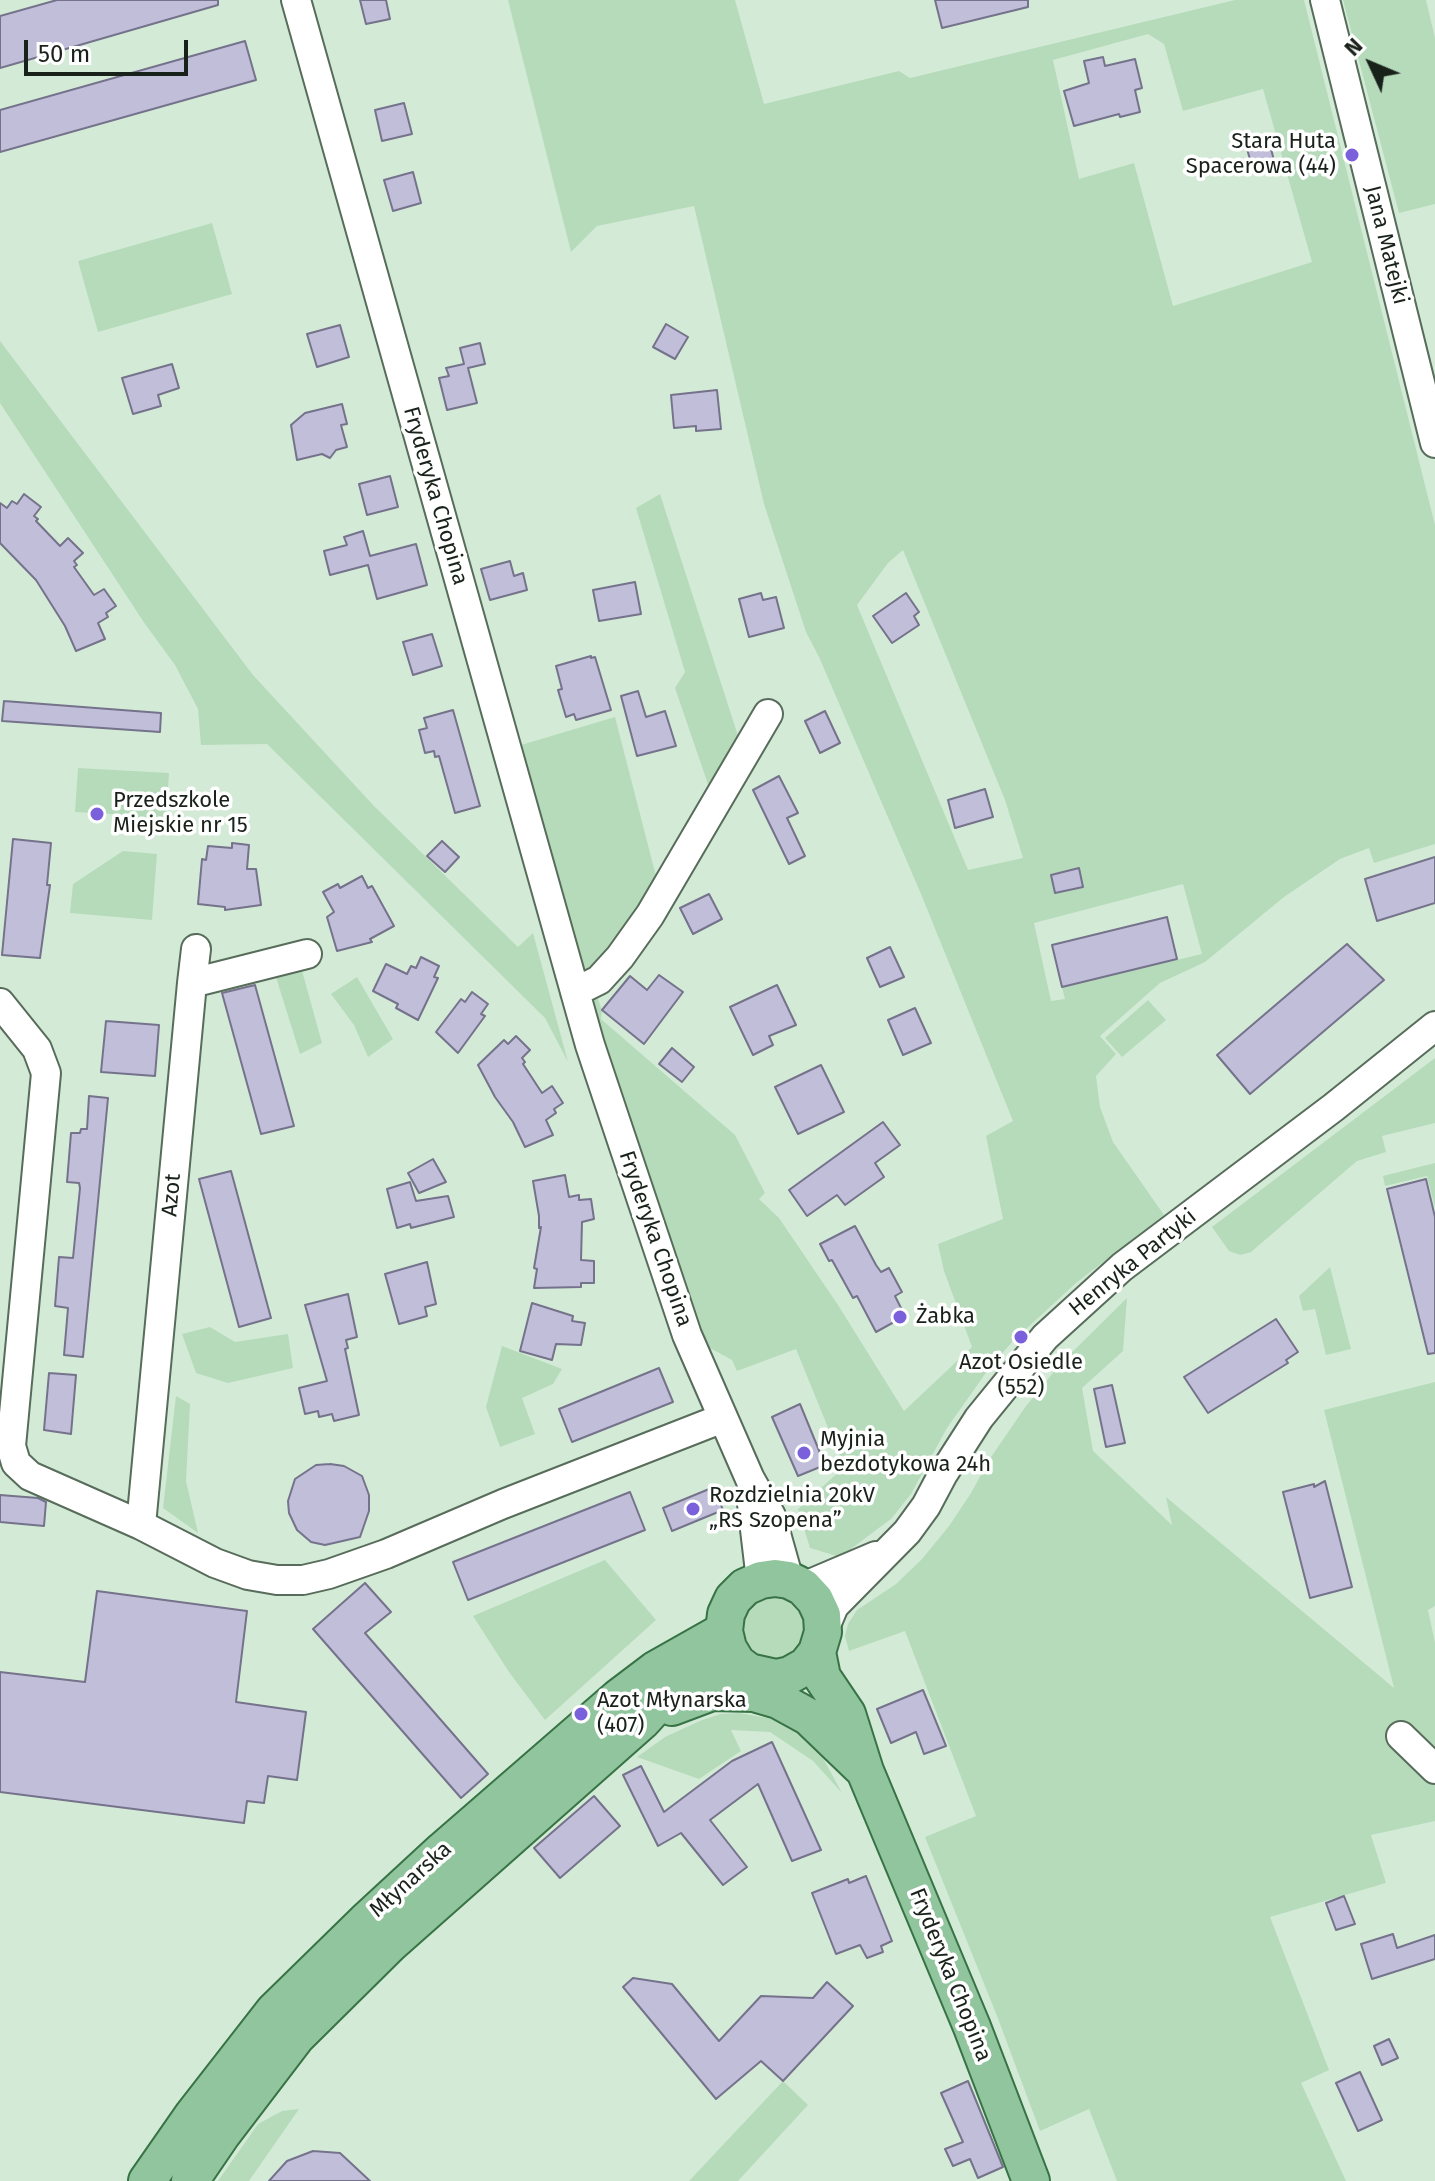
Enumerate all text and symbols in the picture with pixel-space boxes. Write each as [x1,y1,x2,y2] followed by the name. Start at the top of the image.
[28,24,192,74] scale bar
[1331,24,1411,104] north arrow
[1339,32,1368,62] text: N
[38,40,90,68] text: 50 m
[1186,129,1336,180] place label: Stara Huta Spacerowa (44)
[1343,146,1361,164] marker: Stara Huta Spacerowa (44)
[1358,183,1414,307] street label: Jana Matejki
[397,404,473,588] street label: Fryderyka Chopina
[113,788,248,840] place label: Przedszkole Miejskie nr 15
[88,805,106,823] marker: Przedszkole Miejskie nr 15
[612,1148,698,1330] street label: Fryderyka Chopina
[157,1173,187,1217] street label: Azot
[1064,1204,1202,1322] street label: Henryka Partyki
[916,1304,975,1330] place label: Żabka
[891,1308,909,1326] marker: Żabka
[1012,1328,1030,1346] marker: Azot Osiedle (552)
[959,1350,1083,1402] place label: Azot Osiedle (552)
[820,1427,991,1478] place label: Myjnia bezdotykowa 24h
[795,1444,813,1462] marker: Myjnia bezdotykowa 24h
[709,1483,875,1534] place label: Rozdzielnia 20kV „RS Szopena”
[684,1500,702,1518] marker: Rozdzielnia 20kV „RS Szopena”
[597,1688,747,1740] place label: Azot Młynarska (407)
[572,1705,590,1723] marker: Azot Młynarska (407)
[365,1836,457,1924] street label: Młynarska
[903,1885,997,2065] street label: Fryderyka Chopina

